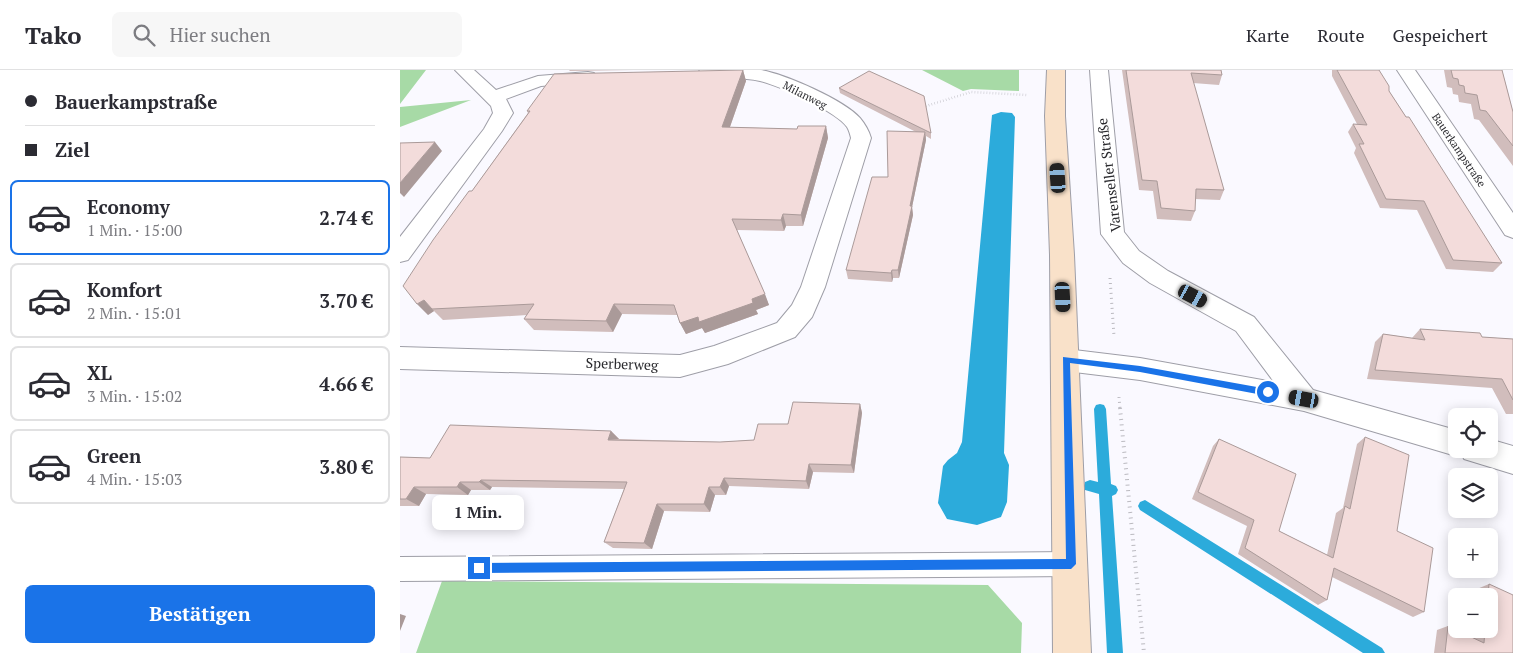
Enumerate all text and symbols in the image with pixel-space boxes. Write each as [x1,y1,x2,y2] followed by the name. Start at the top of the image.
[112,12,462,57] search box
[25,19,82,51] text: Tako
[130,21,158,49] icon: search
[170,22,271,47] text: Hier suchen
[1246,23,1289,47] text: Karte
[1317,23,1365,47] text: Route
[1393,23,1488,47] text: Gespeichert
[781,78,829,112] street label: Milanweg
[55,89,217,114] text: Bauerkampstraße
[1429,110,1489,190] street label: Bauerkampstraße
[1092,117,1125,233] street label: Varenseller Straße
[55,137,90,162] text: Ziel
[1049,163,1066,193] car
[87,194,170,219] text: Economy
[27,195,72,240] icon: car
[319,205,373,230] text: 2.74 €
[87,219,182,241] text: 1 Min. · 15:00
[87,277,162,302] text: Komfort
[27,278,72,323] icon: car
[1054,282,1071,312] car
[1176,282,1209,310] car
[319,288,373,313] text: 3.70 €
[87,302,182,324] text: 2 Min. · 15:01
[585,353,659,374] street label: Sperberweg
[87,360,112,385] text: XL
[27,361,72,406] icon: car
[319,371,373,396] text: 4.66 €
[1257,381,1279,403] route start
[87,385,182,407] text: 3 Min. · 15:02
[1287,389,1320,409] car
[1448,408,1498,638] map controls
[1448,408,1498,458] button: locate
[87,443,141,468] text: Green
[27,444,72,489] icon: car
[319,454,373,479] text: 3.80 €
[87,468,182,490] text: 4 Min. · 15:03
[1448,468,1498,518] button: layers
[433,496,525,530] callout: 1 Min.
[454,501,502,523] text: 1 Min.
[1448,528,1498,578] button: +
[468,557,490,579] route end
[25,585,375,643] button: Bestätigen
[1448,588,1498,638] button: −

